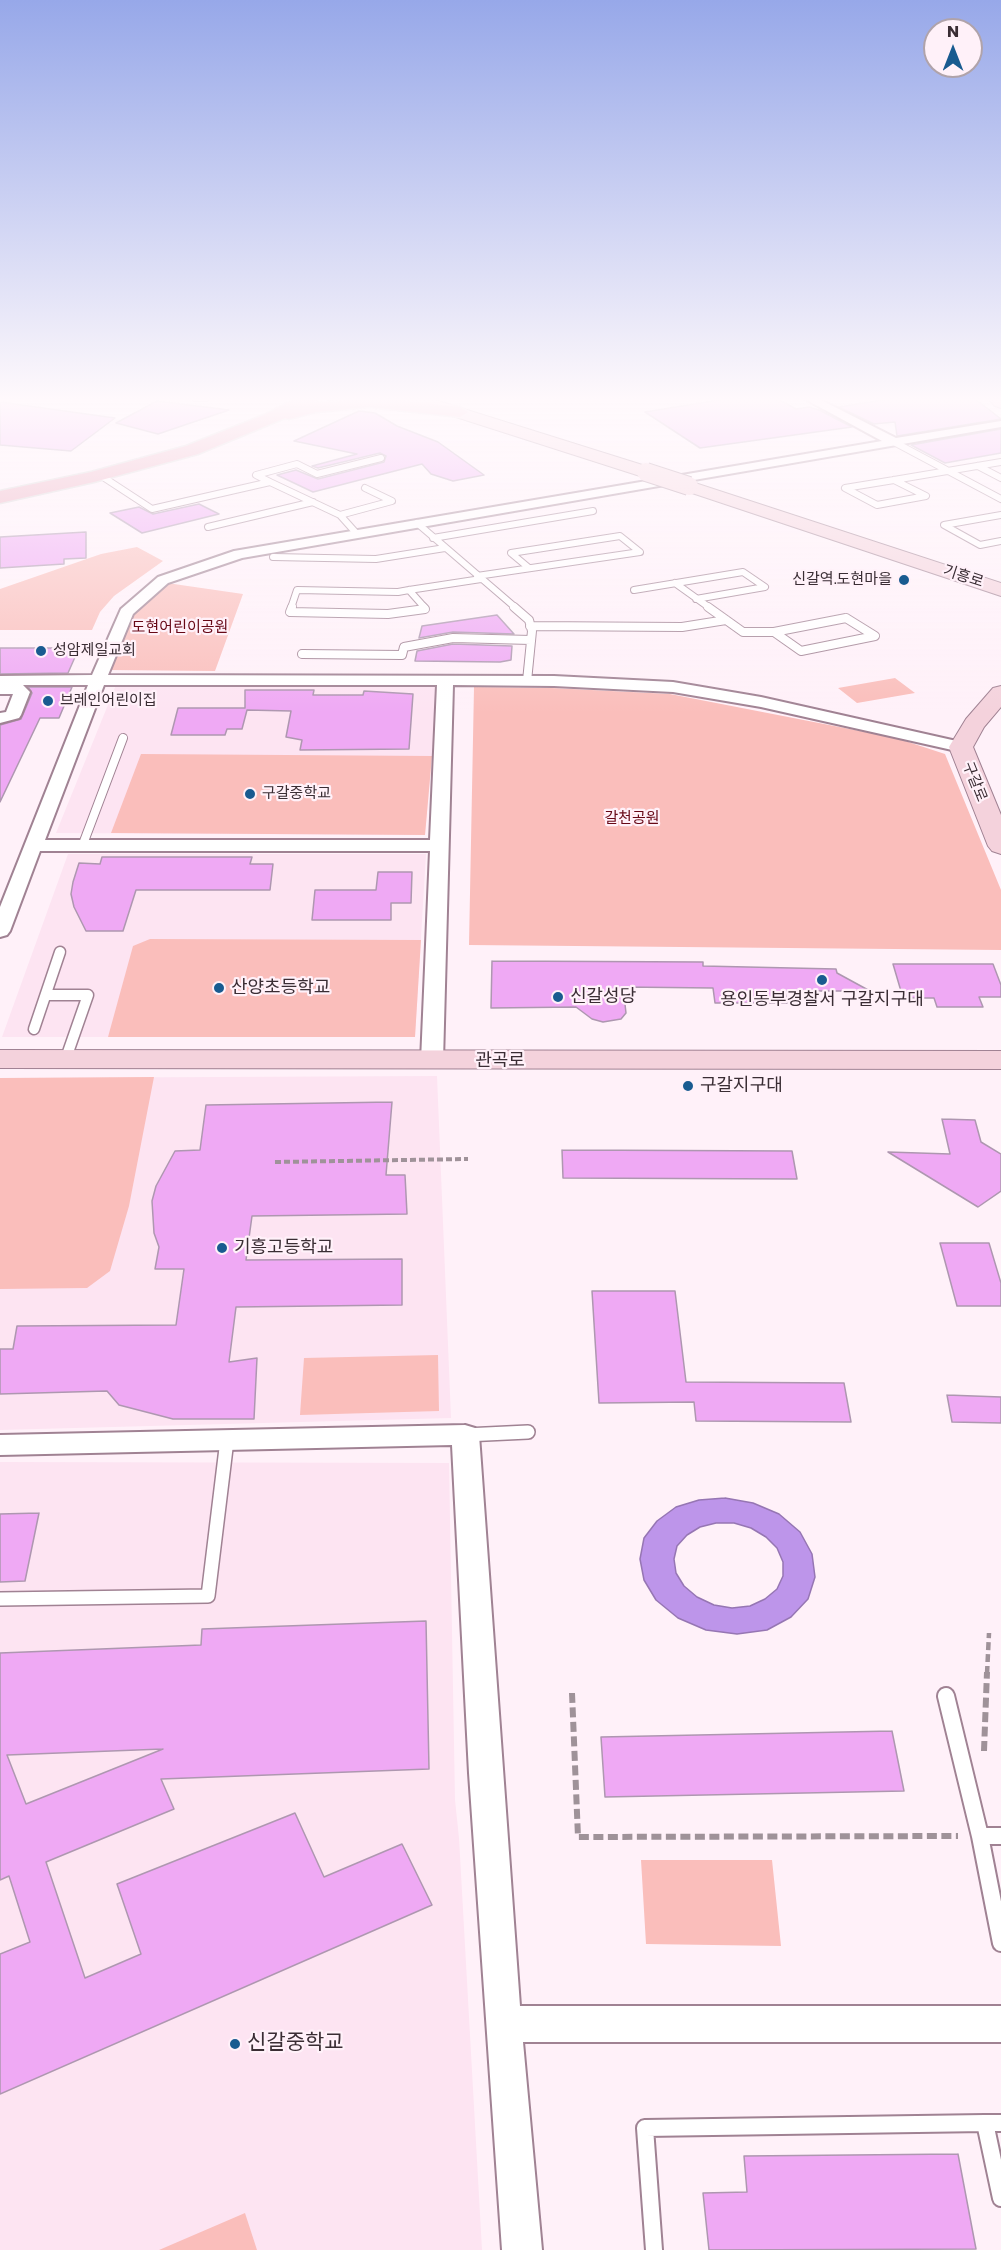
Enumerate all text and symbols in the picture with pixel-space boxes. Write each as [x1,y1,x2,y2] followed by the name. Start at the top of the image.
[923,18,983,78] north arrow
[947,20,959,43] text: N
[941,562,985,592] street label: 기흥로
[792,571,892,589] place label: 신갈역.도현마을
[897,573,911,587] marker: 신갈역.도현마을
[132,619,228,637] park label: 도현어린이공원
[53,642,136,660] place label: 성암제일교회
[34,644,48,658] marker: 성암제일교회
[60,692,157,710] place label: 브레인어린이집
[41,694,55,708] marker: 브레인어린이집
[958,759,990,805] street label: 구갈로
[262,785,331,803] place label: 구갈중학교
[243,787,257,801] marker: 구갈중학교
[604,810,660,828] park label: 갈천공원
[815,973,829,987] marker: 용인동부경찰서 구갈지구대
[231,977,330,999] place label: 산양초등학교
[212,981,226,995] marker: 산양초등학교
[570,986,636,1008] place label: 신갈성당
[720,989,924,1011] place label: 용인동부경찰서 구갈지구대
[551,990,565,1004] marker: 신갈성당
[475,1050,525,1072] street label: 관곡로
[700,1075,783,1097] place label: 구갈지구대
[681,1079,695,1093] marker: 구갈지구대
[234,1237,333,1259] place label: 기흥고등학교
[215,1241,229,1255] marker: 기흥고등학교
[247,2031,344,2057] place label: 신갈중학교
[228,2037,242,2051] marker: 신갈중학교

